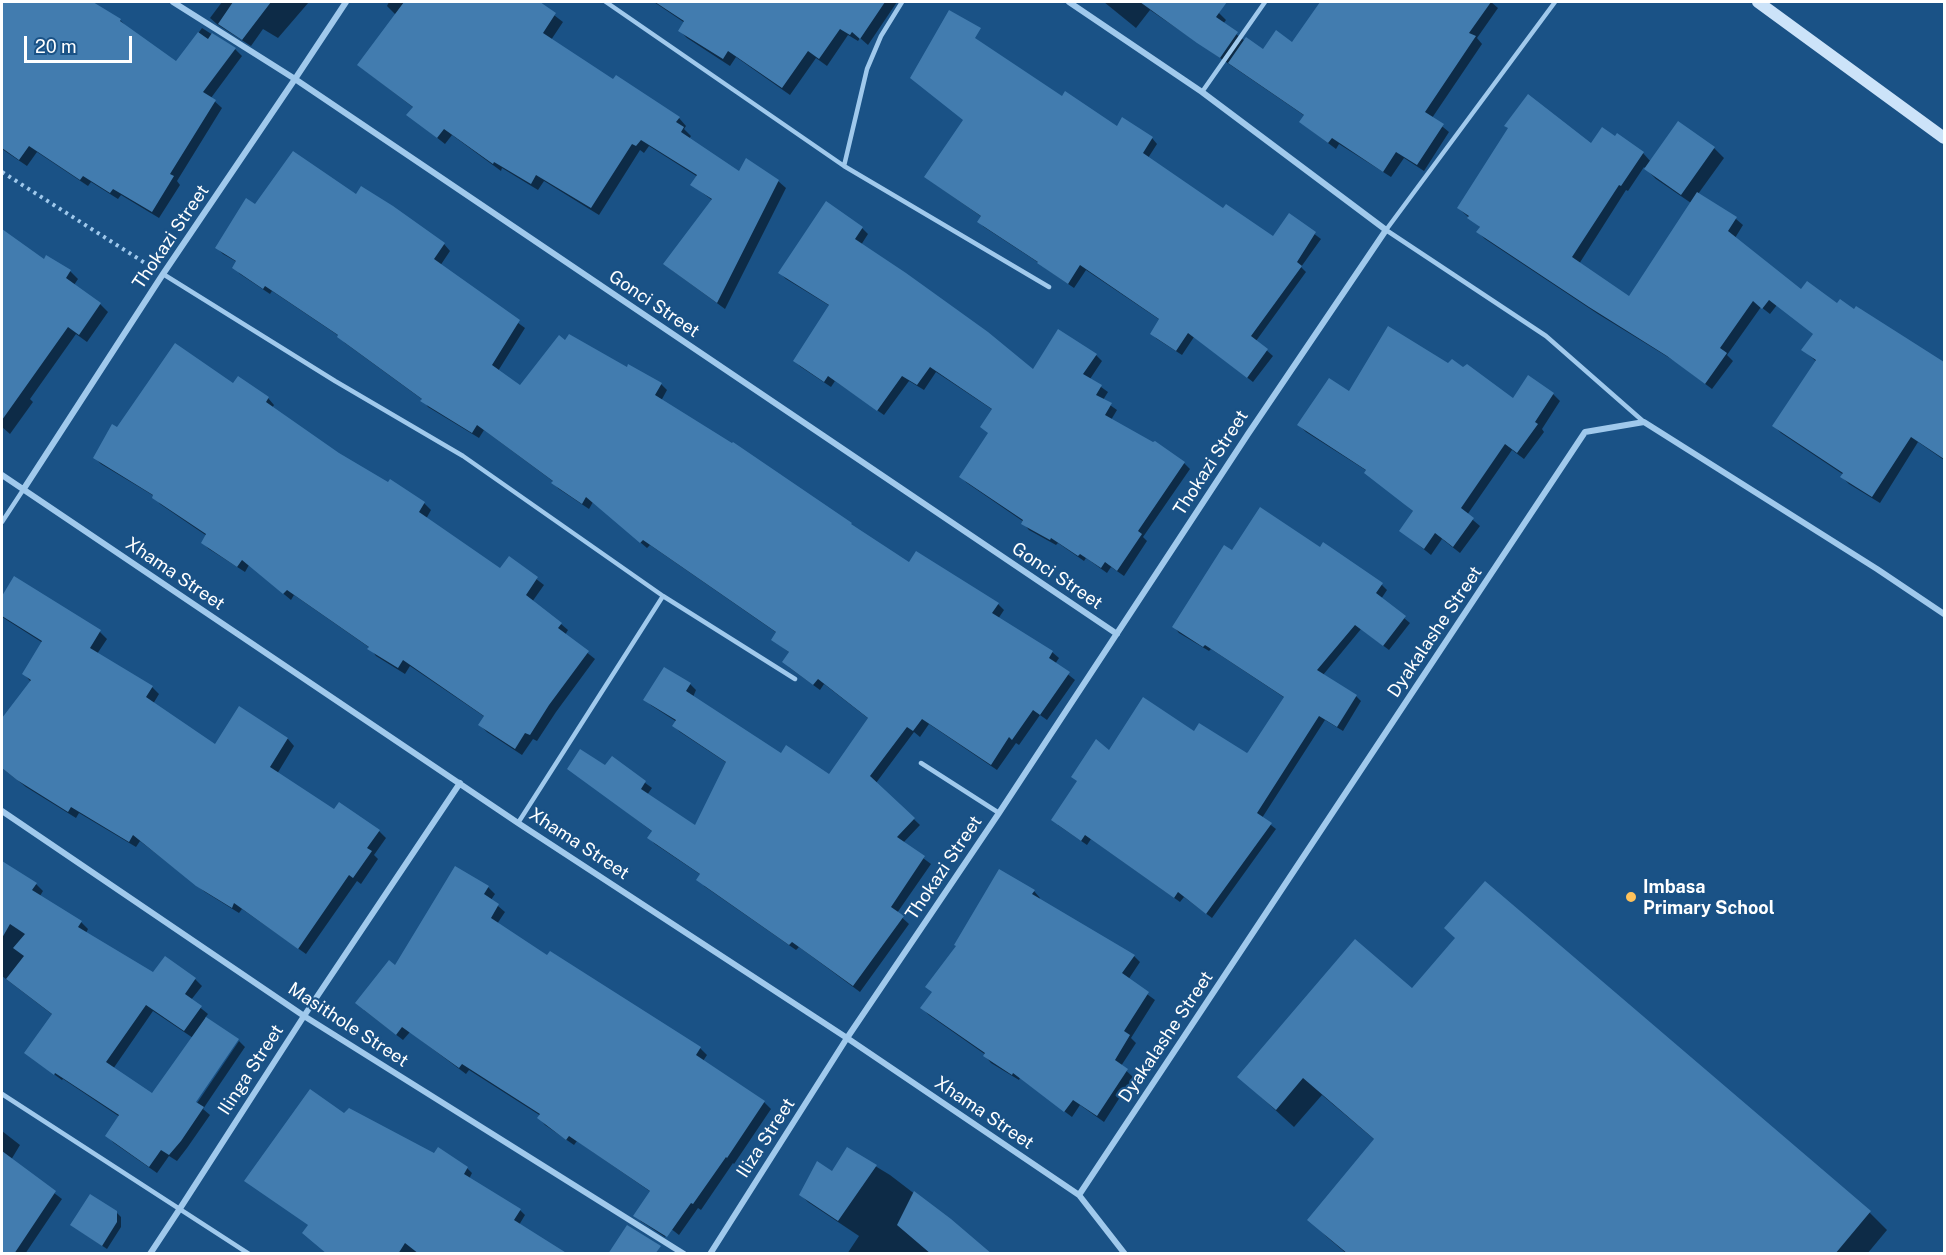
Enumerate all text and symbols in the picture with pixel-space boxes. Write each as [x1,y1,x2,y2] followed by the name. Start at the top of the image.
[27,24,135,62] scale bar
[35,36,77,57] text: 20 m
[128,181,214,293] street label: Thokazi Street
[605,266,703,342] street label: Gonci Street
[1169,406,1253,520] street label: Thokazi Street
[121,533,229,615] street label: Xhama Street
[1008,538,1106,614] street label: Gonci Street
[1383,562,1487,702] street label: Dyakalashe Street
[525,804,633,884] street label: Xhama Street
[901,812,987,924] street label: Thokazi Street
[1643,876,1775,918] place label: Imbasa Primary School
[1624,890,1638,904] marker: Imbasa Primary School
[1114,967,1218,1107] street label: Dyakalashe Street
[284,978,412,1072] street label: Masithole Street
[214,1021,288,1119] street label: Ilinga Street
[930,1072,1038,1154] street label: Xhama Street
[732,1094,800,1182] street label: Iliza Street

